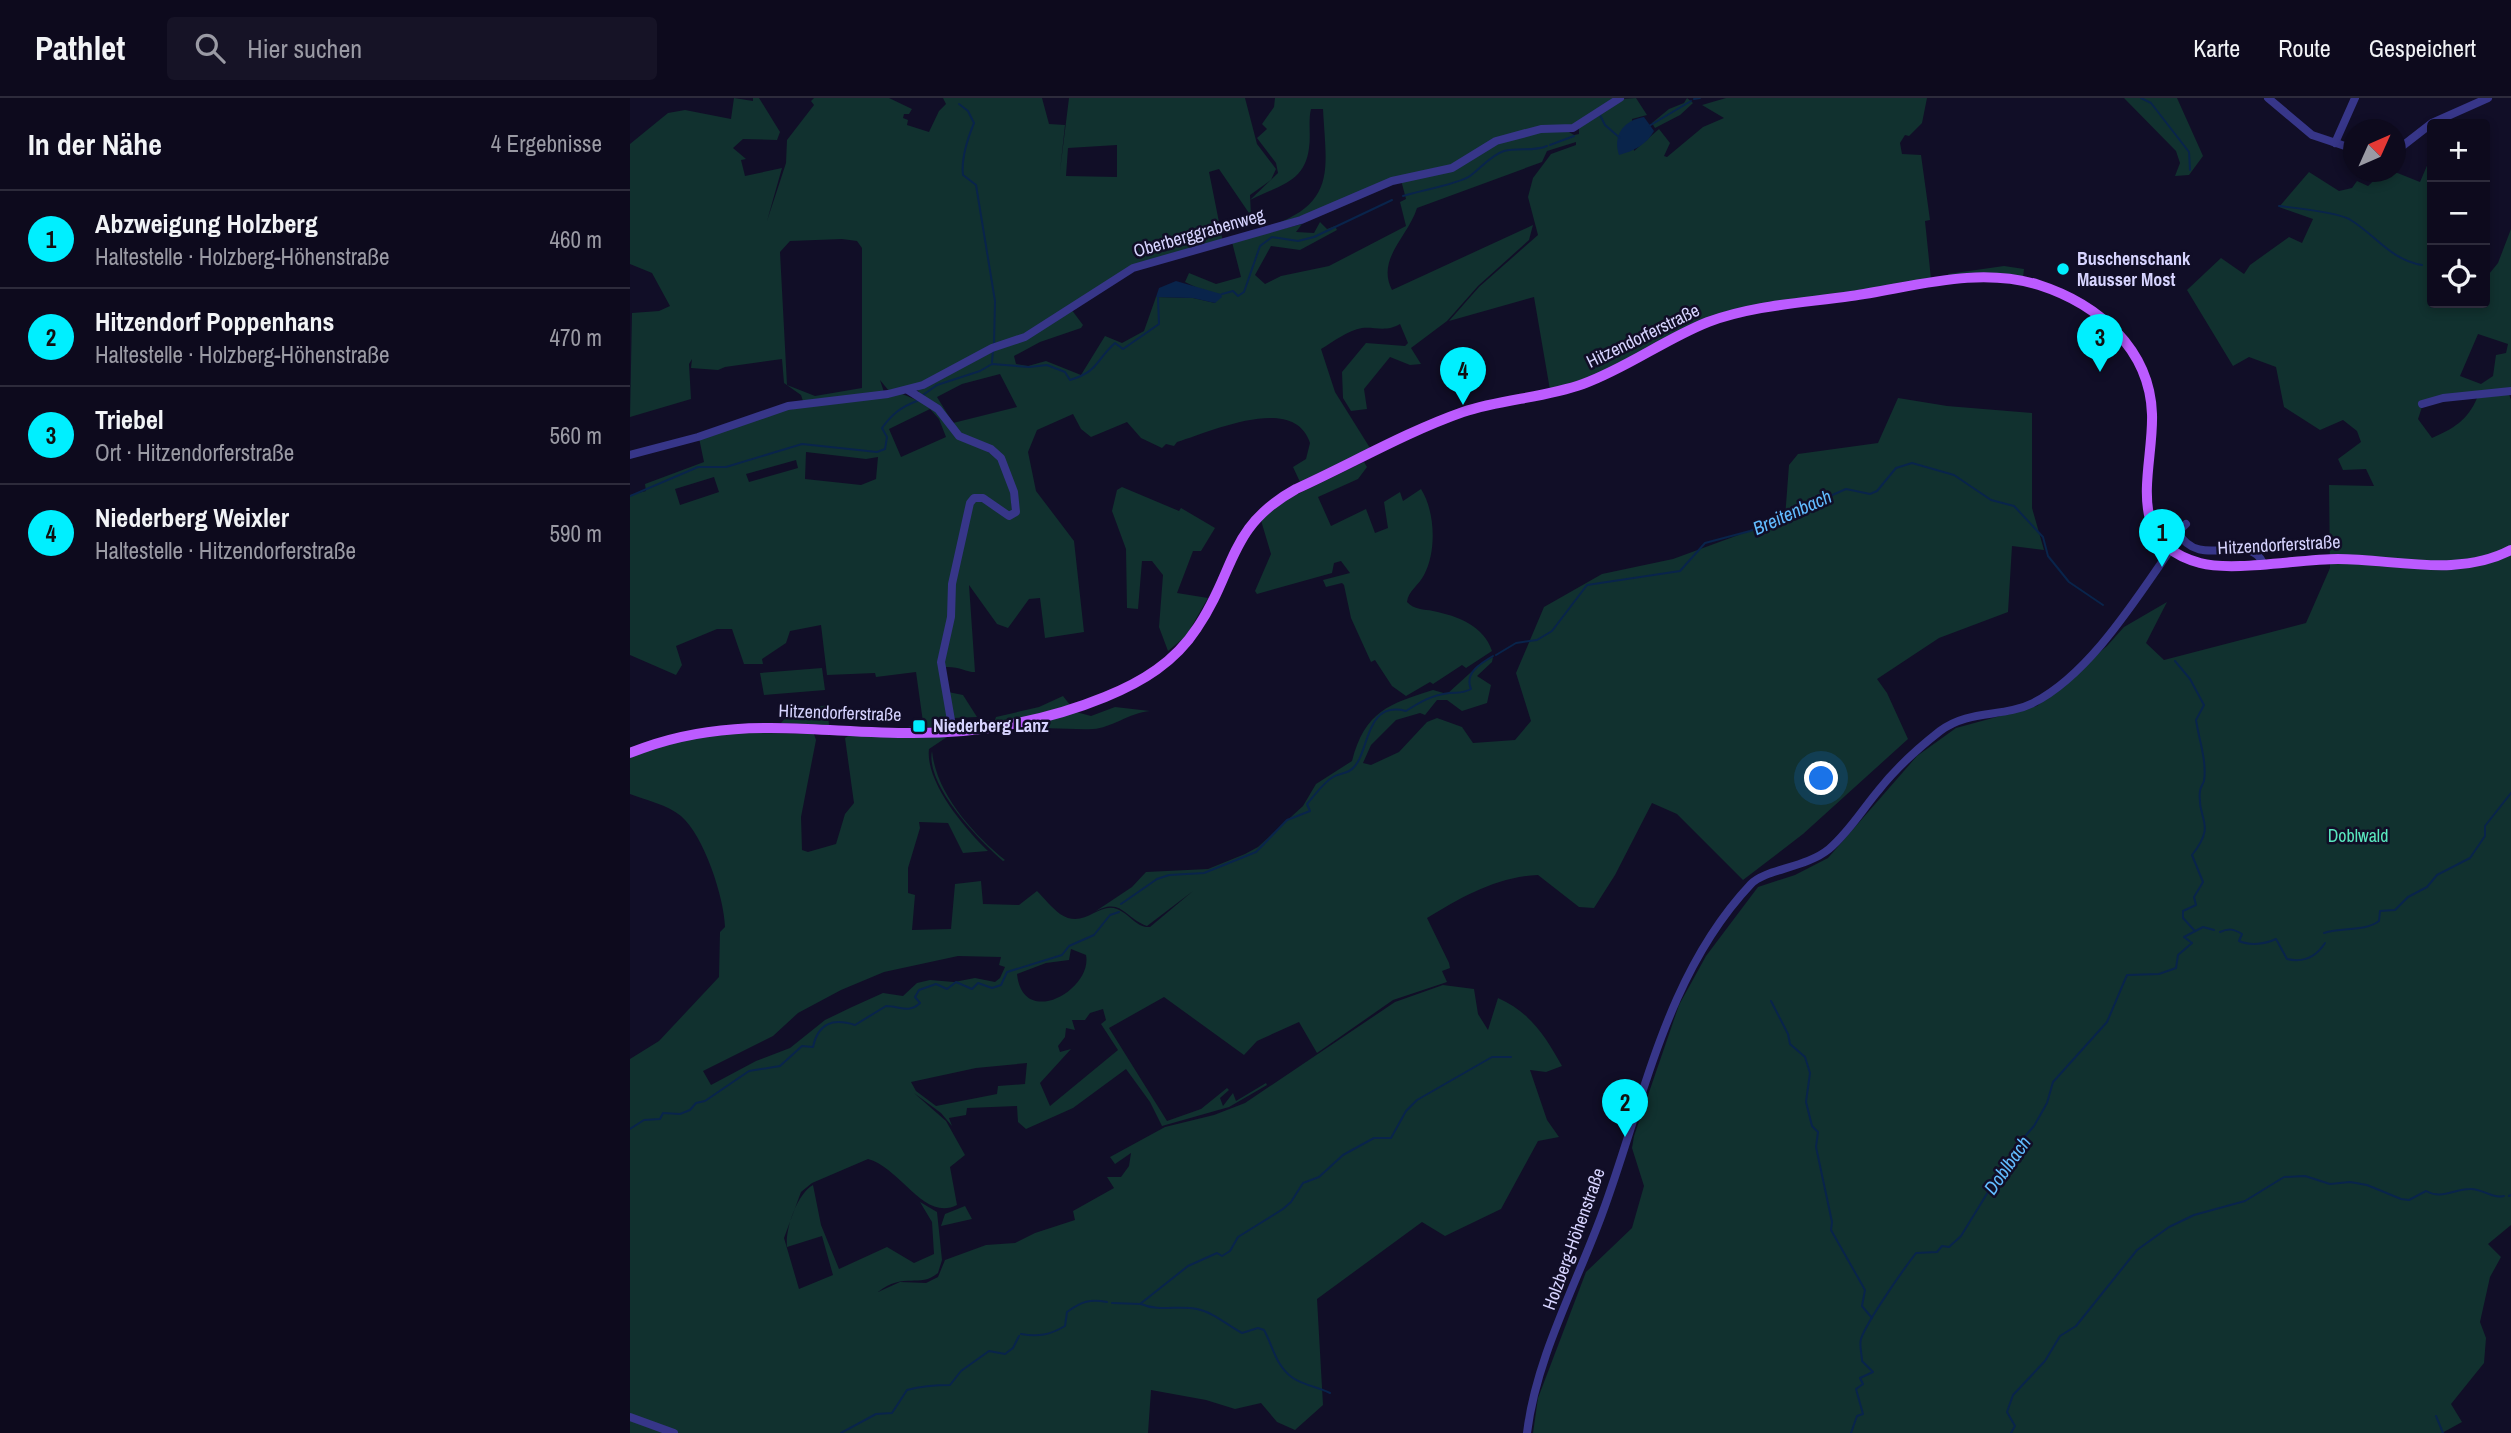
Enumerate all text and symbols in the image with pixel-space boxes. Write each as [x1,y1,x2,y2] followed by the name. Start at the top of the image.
[167,17,657,80] search box
[35,26,125,70] text: Pathlet
[191,29,229,67] icon: search
[247,31,362,66] text: Hier suchen
[2193,32,2240,64] text: Karte
[2278,32,2331,64] text: Route
[2369,32,2476,64] text: Gespeichert
[2343,119,2406,182] north arrow
[2427,119,2490,308] map controls
[2427,119,2490,182] button: +
[28,124,162,164] text: In der Nähe
[491,128,602,159] text: 4 Ergebnisse
[2427,182,2490,245] button: −
[1130,202,1268,263] street label: Oberberggrabenweg
[95,206,318,241] text: Abzweigung Holzberg
[46,224,56,255] text: 1
[550,224,602,255] text: 460 m
[95,241,390,272] text: Haltestelle · Holzberg-Höhenstraße
[2427,245,2490,308] button: locate
[2077,246,2191,292] place label: Buschenschank Mausser Most
[2055,261,2071,277] marker: Buschenschank Mausser Most
[1582,297,1704,374] street label: Hitzendorferstraße
[95,304,334,339] text: Hitzendorf Poppenhans
[2077,314,2123,372] pin: 3
[46,322,56,353] text: 2
[550,322,602,353] text: 470 m
[95,339,390,370] text: Haltestelle · Holzberg-Höhenstraße
[1440,347,1486,405] pin: 4
[95,402,164,437] text: Triebel
[46,420,56,451] text: 3
[550,420,602,451] text: 560 m
[95,437,294,468] text: Ort · Hitzendorferstraße
[1748,483,1836,541] water label: Breitenbach
[95,500,289,535] text: Niederberg Weixler
[2139,509,2185,567] pin: 1
[46,518,56,549] text: 4
[550,518,602,549] text: 590 m
[2217,529,2341,560] street label: Hitzendorferstraße
[95,535,356,566] text: Haltestelle · Hitzendorferstraße
[778,698,902,727] street label: Hitzendorferstraße
[933,713,1049,738] place label: Niederberg Lanz
[911,718,927,734] marker: Niederberg Lanz
[1804,761,1838,795] your location
[2328,823,2388,848] park label: Doblwald
[1602,1079,1648,1137] pin: 2
[1977,1131,2037,1199] water label: Doblbach
[1536,1164,1611,1313] street label: Holzberg-Höhenstraße

